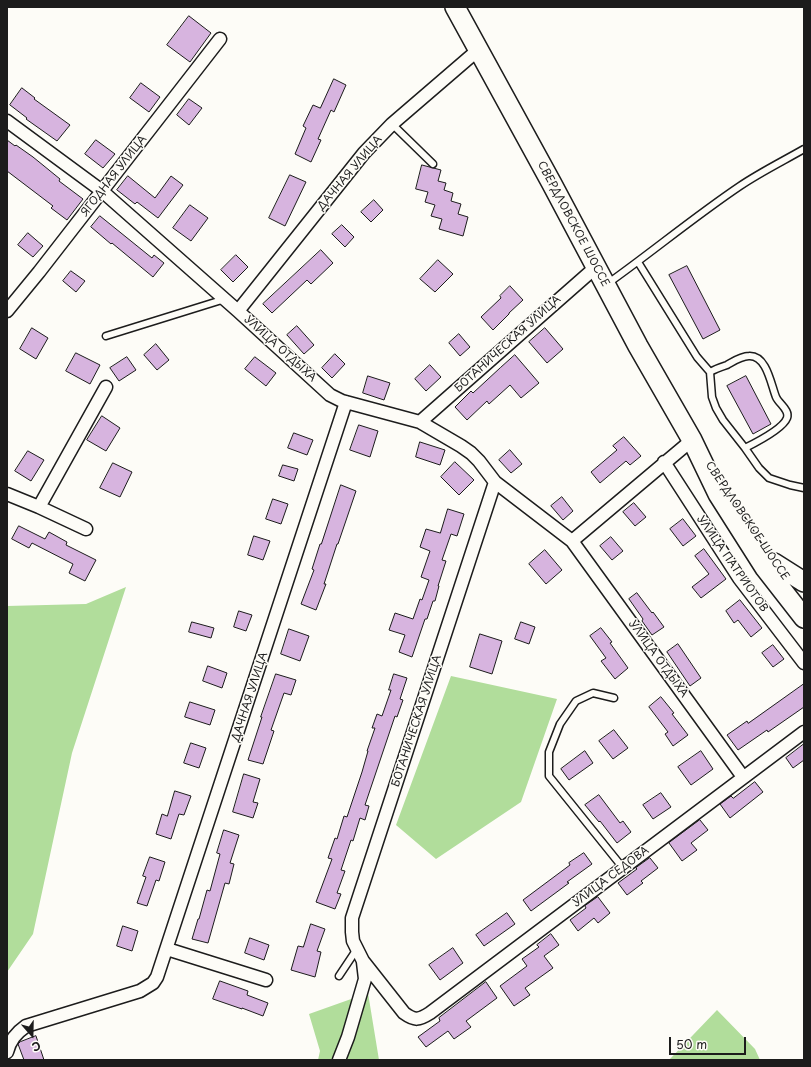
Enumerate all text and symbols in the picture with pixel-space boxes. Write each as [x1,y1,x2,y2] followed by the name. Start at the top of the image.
[78,133,150,219] street label: ЯГОДНАЯ УЛИЦА
[315,133,385,213] street label: ДАЧНАЯ УЛИЦА
[534,159,612,289] street label: СВЕРДЛОВСКОЕ ШОССЕ
[452,293,564,395] street label: БОТАНИЧЕСКАЯ УЛИЦА
[241,313,319,385] street label: УЛИЦА ОТДЫХА
[702,459,792,583] street label: СВЕРДЛОВСКОЕ ШОССЕ
[694,513,770,615] street label: УЛИЦА ПАТРИОТОВ
[626,618,690,700] street label: УЛИЦА ОТДЫХА
[229,651,271,743] street label: ДАЧНАЯ УЛИЦА
[389,653,445,789] street label: БОТАНИЧЕСКАЯ УЛИЦА
[570,844,652,910] street label: УЛИЦА СЕДОВА
[12,1015,52,1055] north arrow
[671,1029,748,1055] scale bar
[676,1035,707,1053] text: 50 m
[29,1037,43,1056] text: С

